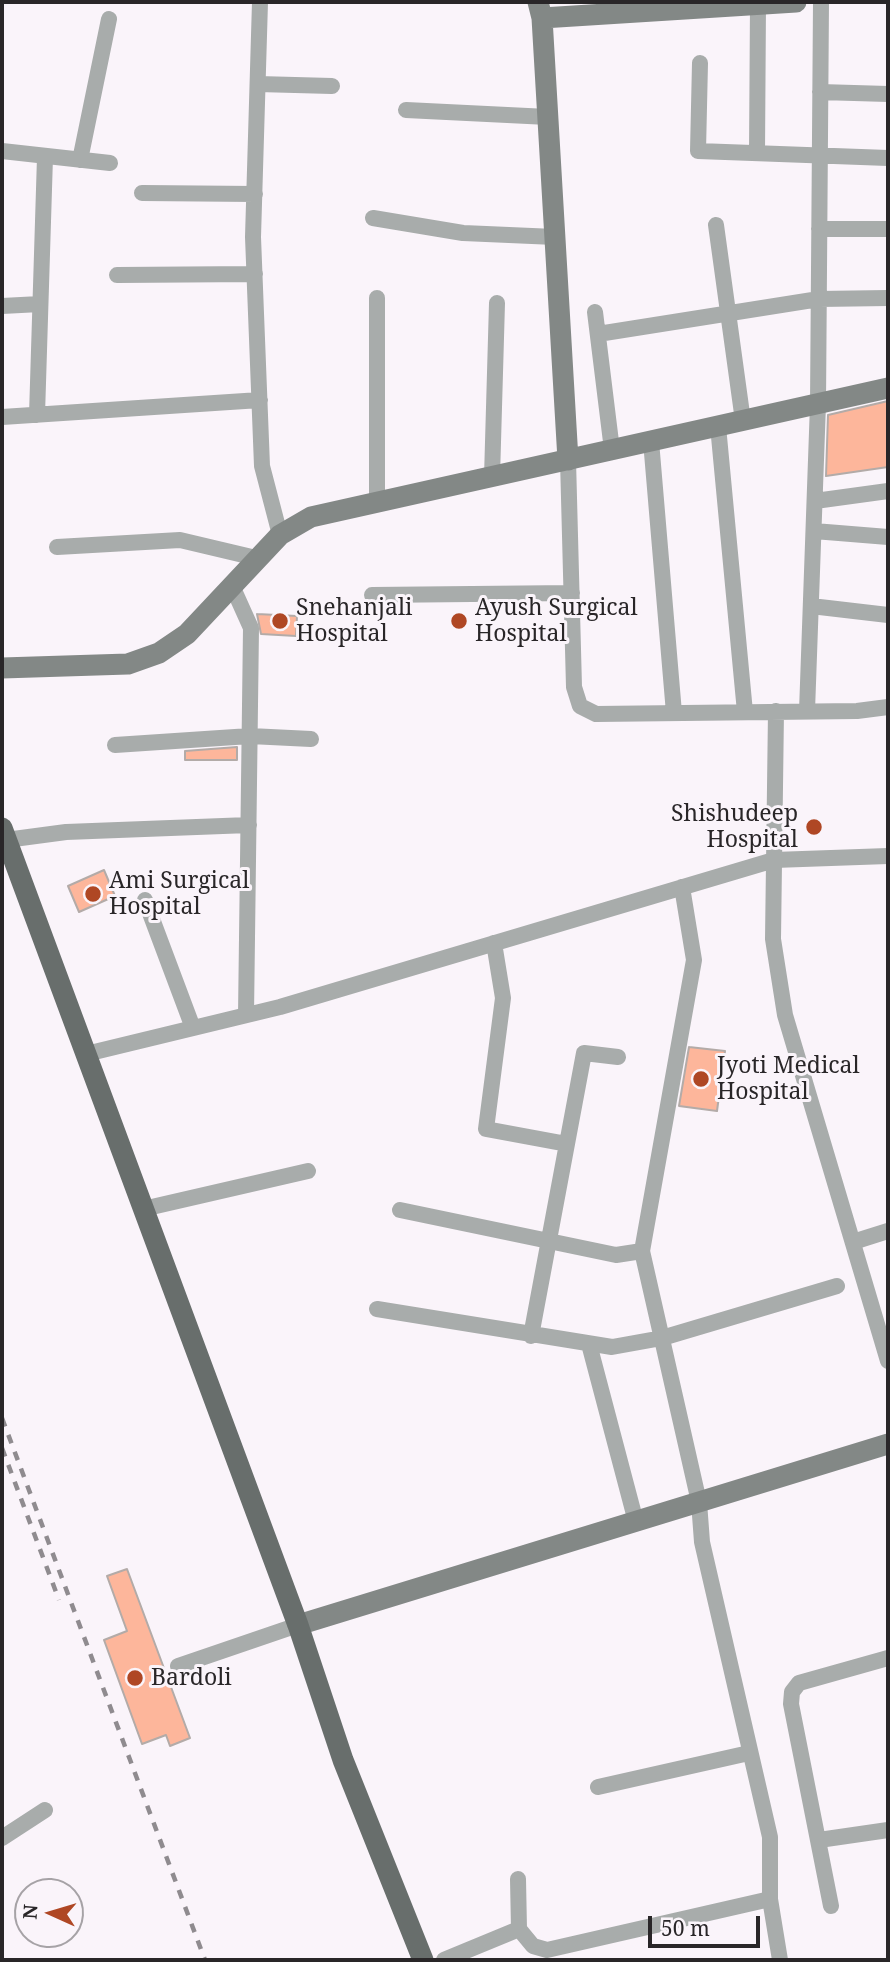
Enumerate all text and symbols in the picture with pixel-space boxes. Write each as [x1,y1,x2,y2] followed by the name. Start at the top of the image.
[296,594,412,648] place label: Snehanjali Hospital
[475,594,638,648] place label: Ayush Surgical Hospital
[270,611,290,631] marker: Snehanjali Hospital
[449,611,469,631] marker: Ayush Surgical Hospital
[671,800,798,854] place label: Shishudeep Hospital
[804,817,824,837] marker: Shishudeep Hospital
[109,867,249,921] place label: Ami Surgical Hospital
[83,884,103,904] marker: Ami Surgical Hospital
[717,1052,860,1106] place label: Jyoti Medical Hospital
[691,1069,711,1089] marker: Jyoti Medical Hospital
[151,1664,232,1692] place label: Bardoli
[125,1668,145,1688] marker: Bardoli
[14,1878,84,1948] north arrow
[652,1902,764,1946] scale bar
[17,1903,44,1920] text: N
[661,1914,710,1942] text: 50 m

